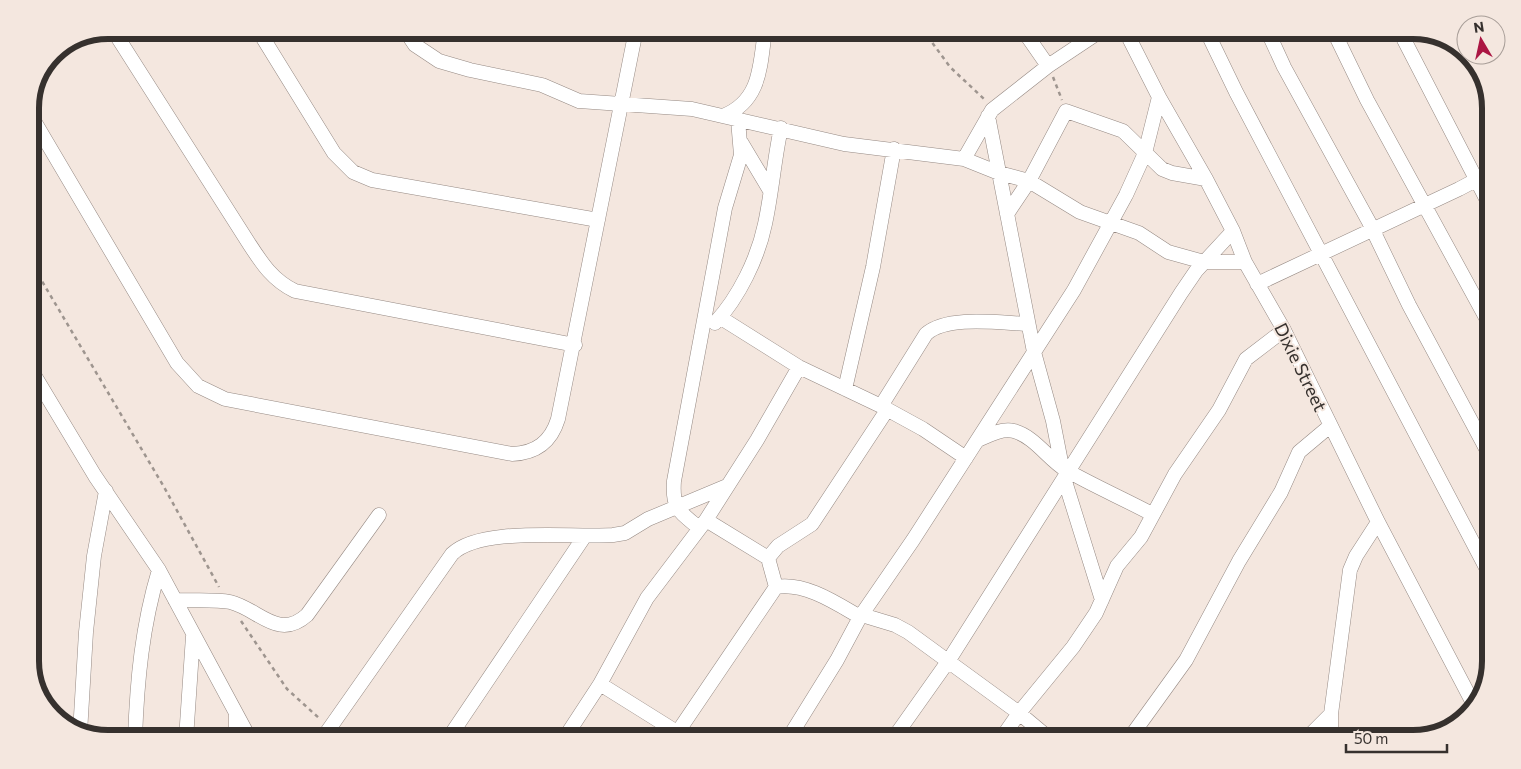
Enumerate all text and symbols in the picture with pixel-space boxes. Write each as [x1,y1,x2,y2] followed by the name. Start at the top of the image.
[1456,15,1506,65] north arrow
[1472,17,1485,36] text: N
[1270,319,1332,415] street label: Dixie Street
[1346,722,1447,754] scale bar
[1354,729,1388,747] text: 50 m

